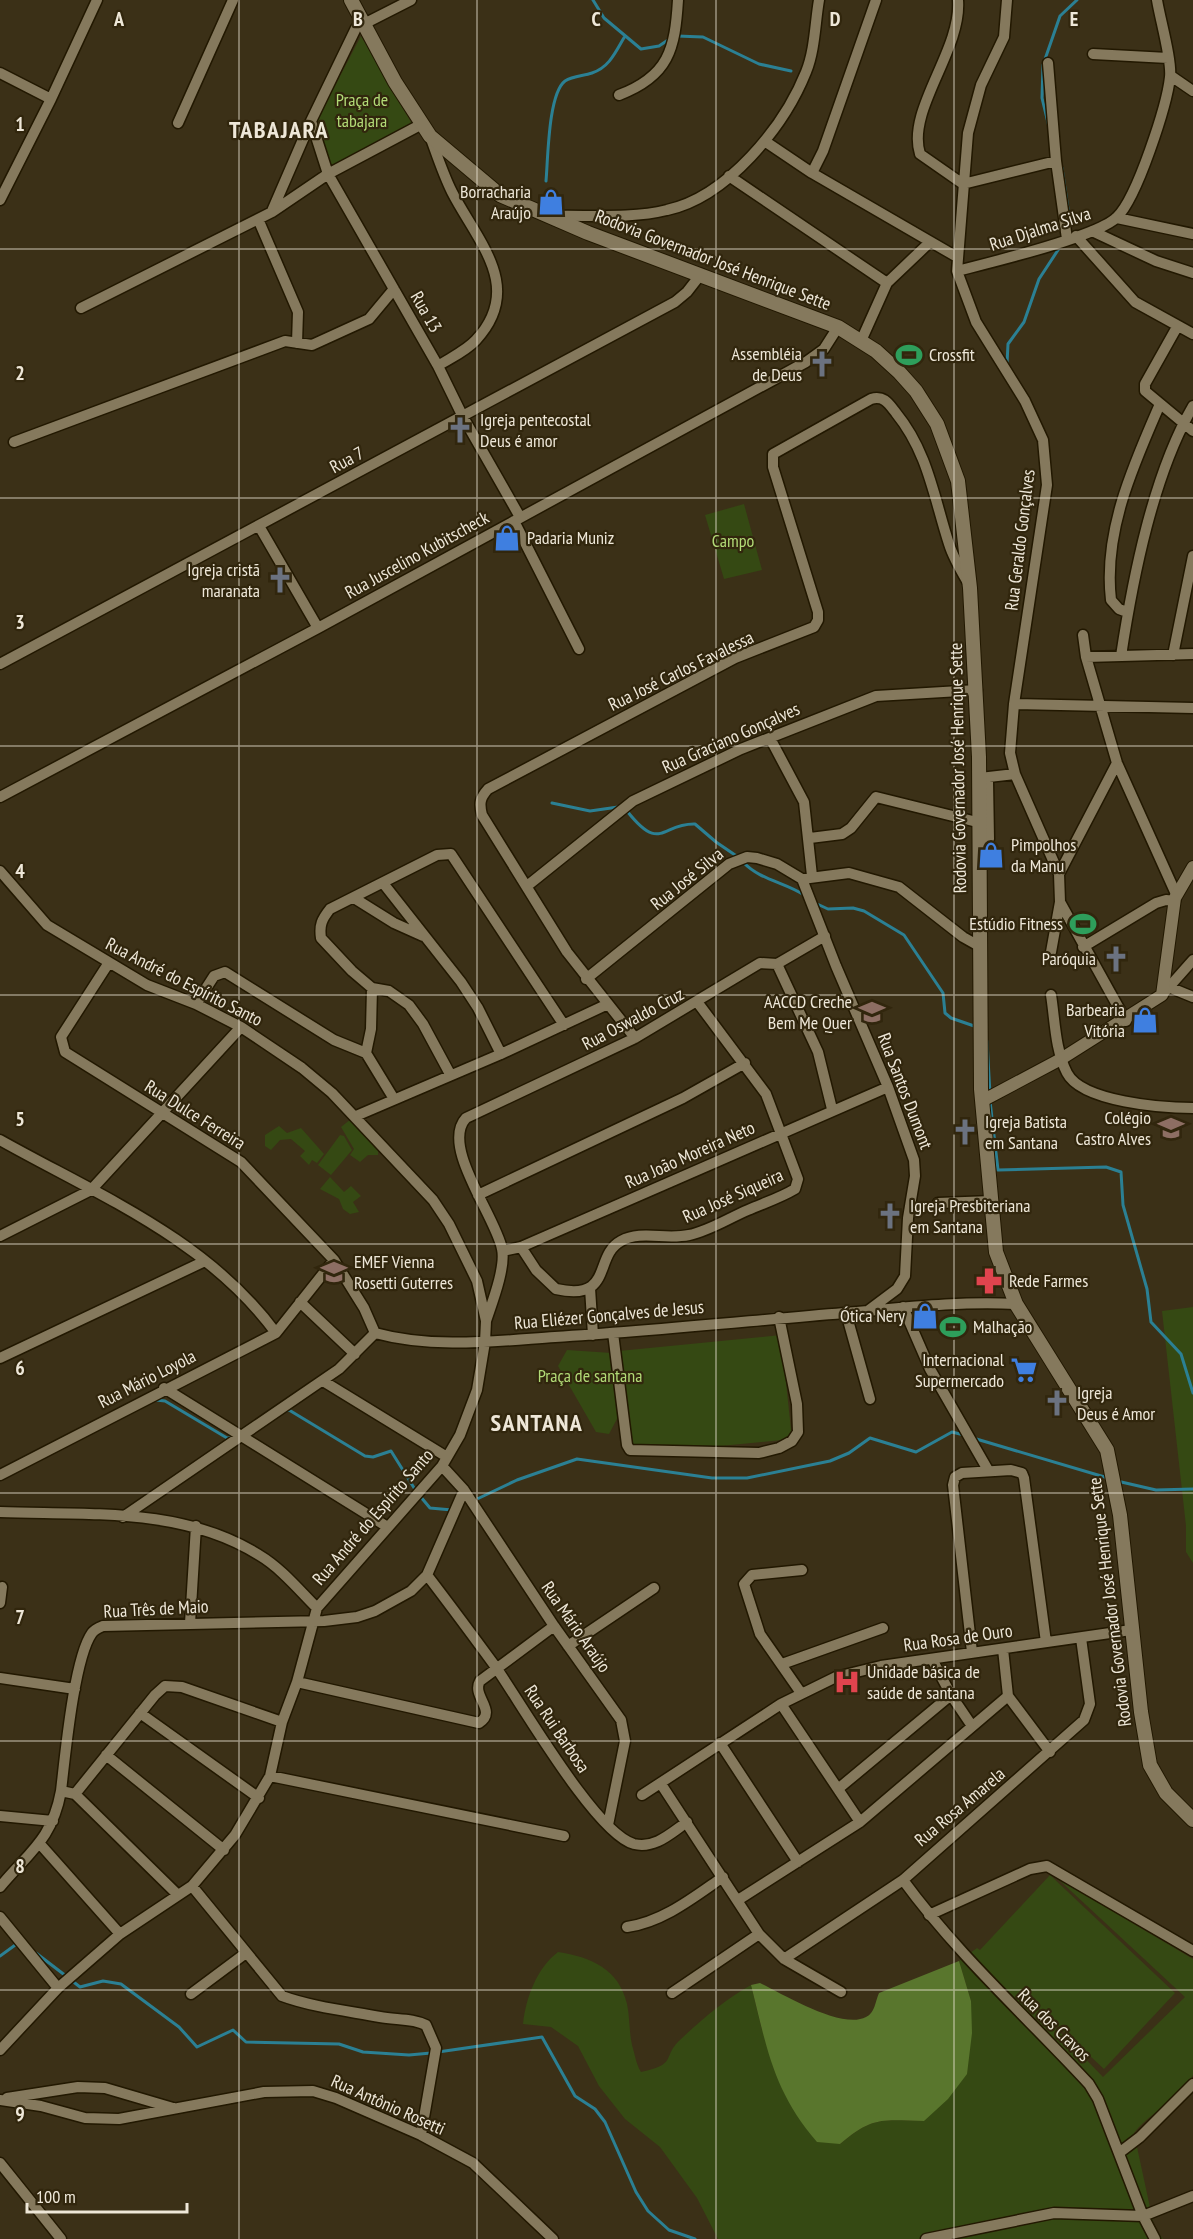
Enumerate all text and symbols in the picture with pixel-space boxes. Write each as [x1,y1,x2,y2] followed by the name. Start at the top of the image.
[113,6,125,32] text: A
[353,6,363,32] text: B
[591,6,601,32] text: C
[830,6,841,32] text: D
[1070,6,1078,32] text: E
[336,88,388,132] park label: Praça de tabajara
[15,111,25,137] text: 1
[229,114,329,145] district label: TABAJARA
[460,180,531,224] place label: Borracharia Araújo
[536,187,566,217] shop icon: Borracharia Araújo
[986,201,1093,256] street label: Rua Djalma Silva
[592,204,834,315] street label: Rodovia Governador José Henrique Sette
[406,287,447,336] street label: Rua 13
[894,340,924,370] sports icon: Crossfit
[732,342,802,386] place label: Assembléia de Deus
[929,343,975,366] place label: Crossfit
[807,349,837,379] church icon: Assembléia de Deus
[15,360,25,386] text: 2
[480,408,592,452] place label: Igreja pentecostal Deus é amor
[445,415,475,445] church icon: Igreja pentecostal Deus é amor
[326,441,368,478] street label: Rua 7
[999,468,1040,612] street label: Rua Geraldo Gonçalves
[341,505,493,604] street label: Rua Juscelino Kubitscheck
[492,523,522,553] shop icon: Padaria Muniz
[527,526,614,549] place label: Padaria Muniz
[712,529,754,552] park label: Campo
[187,558,260,602] place label: Igreja cristã maranata
[265,565,295,595] church icon: Igreja cristã maranata
[15,609,25,635] text: 3
[604,625,757,716] street label: Rua José Carlos Favalessa
[944,642,971,894] street label: Rodovia Governador José Henrique Sette
[658,697,803,778] street label: Rua Graciano Gonçalves
[1011,833,1076,877] place label: Pimpolhos da Manu
[976,840,1006,870] shop icon: Pimpolhos da Manu
[646,842,728,915] street label: Rua José Silva
[15,858,25,884] text: 4
[1068,909,1098,939] sports icon: Estúdio Fitness
[969,912,1063,935] place label: Estúdio Fitness
[102,932,267,1031] street label: Rua André do Espírito Santo
[1101,944,1131,974] church icon: Paróquia
[1042,947,1096,970] place label: Paróquia
[578,982,688,1055] street label: Rua Oswaldo Cruz
[764,990,852,1034] place label: AACCD Creche Bem Me Quer
[857,997,887,1027] school or university icon: AACCD Creche Bem Me Quer
[1066,998,1125,1042] place label: Barbearia Vitória
[1130,1005,1160,1035] shop icon: Barbearia Vitória
[873,1030,938,1152] street label: Rua Santos Dumont
[141,1074,250,1155] street label: Rua Dulce Ferreira
[15,1106,25,1132] text: 5
[1076,1106,1151,1150] place label: Colégio Castro Alves
[985,1110,1067,1154] place label: Igreja Batista em Santana
[1156,1113,1186,1143] school or university icon: Colégio Castro Alves
[621,1116,758,1193] street label: Rua João Moreira Neto
[950,1117,980,1147] church icon: Igreja Batista em Santana
[679,1163,787,1228] street label: Rua José Siqueira
[910,1194,1030,1238] place label: Igreja Presbiteriana em Santana
[875,1201,905,1231] church icon: Igreja Presbiteriana em Santana
[354,1250,453,1294] place label: EMEF Vienna Rosetti Guterres
[319,1257,349,1287] school or university icon: EMEF Vienna Rosetti Guterres
[974,1266,1004,1296] pharmacy icon: Rede Farmes
[1009,1269,1088,1292] place label: Rede Farmes
[513,1295,705,1334] street label: Rua Eliézer Gonçalves de Jesus
[910,1301,940,1331] shop icon: Ótica Nery
[840,1304,905,1327] place label: Ótica Nery
[938,1312,968,1342] sports icon: Malhação
[973,1315,1033,1338] place label: Malhação
[94,1344,200,1413] street label: Rua Mário Loyola
[915,1348,1005,1392] place label: Internacional Supermercado
[15,1355,25,1381] text: 6
[1009,1355,1039,1385] supermarket icon: Internacional Supermercado
[538,1364,642,1387] park label: Praça de santana
[1077,1381,1155,1425] place label: Igreja Deus é Amor
[1042,1388,1072,1418] church icon: Igreja Deus é Amor
[491,1407,583,1438] district label: SANTANA
[307,1444,438,1589] street label: Rua André do Espírito Santo
[1083,1476,1136,1728] street label: Rodovia Governador José Henrique Sette
[537,1577,616,1677] street label: Rua Mário Araújo
[103,1594,209,1623] street label: Rua Três de Maio
[15,1604,25,1630] text: 7
[902,1618,1014,1657] street label: Rua Rosa de Ouro
[867,1660,980,1704] place label: Unidade básica de saúde de santana
[832,1667,862,1697] hospital icon: Unidade básica de saúde de santana
[520,1680,595,1777] street label: Rua Rui Barbosa
[910,1762,1010,1851] street label: Rua Rosa Amarela
[15,1853,25,1879] text: 8
[1013,1983,1096,2066] street label: Rua dos Cravos
[328,2069,449,2140] street label: Rua Antônio Rosetti
[15,2101,25,2127] text: 9
[27,2176,188,2214] scale bar
[36,2185,76,2208] text: 100 m

